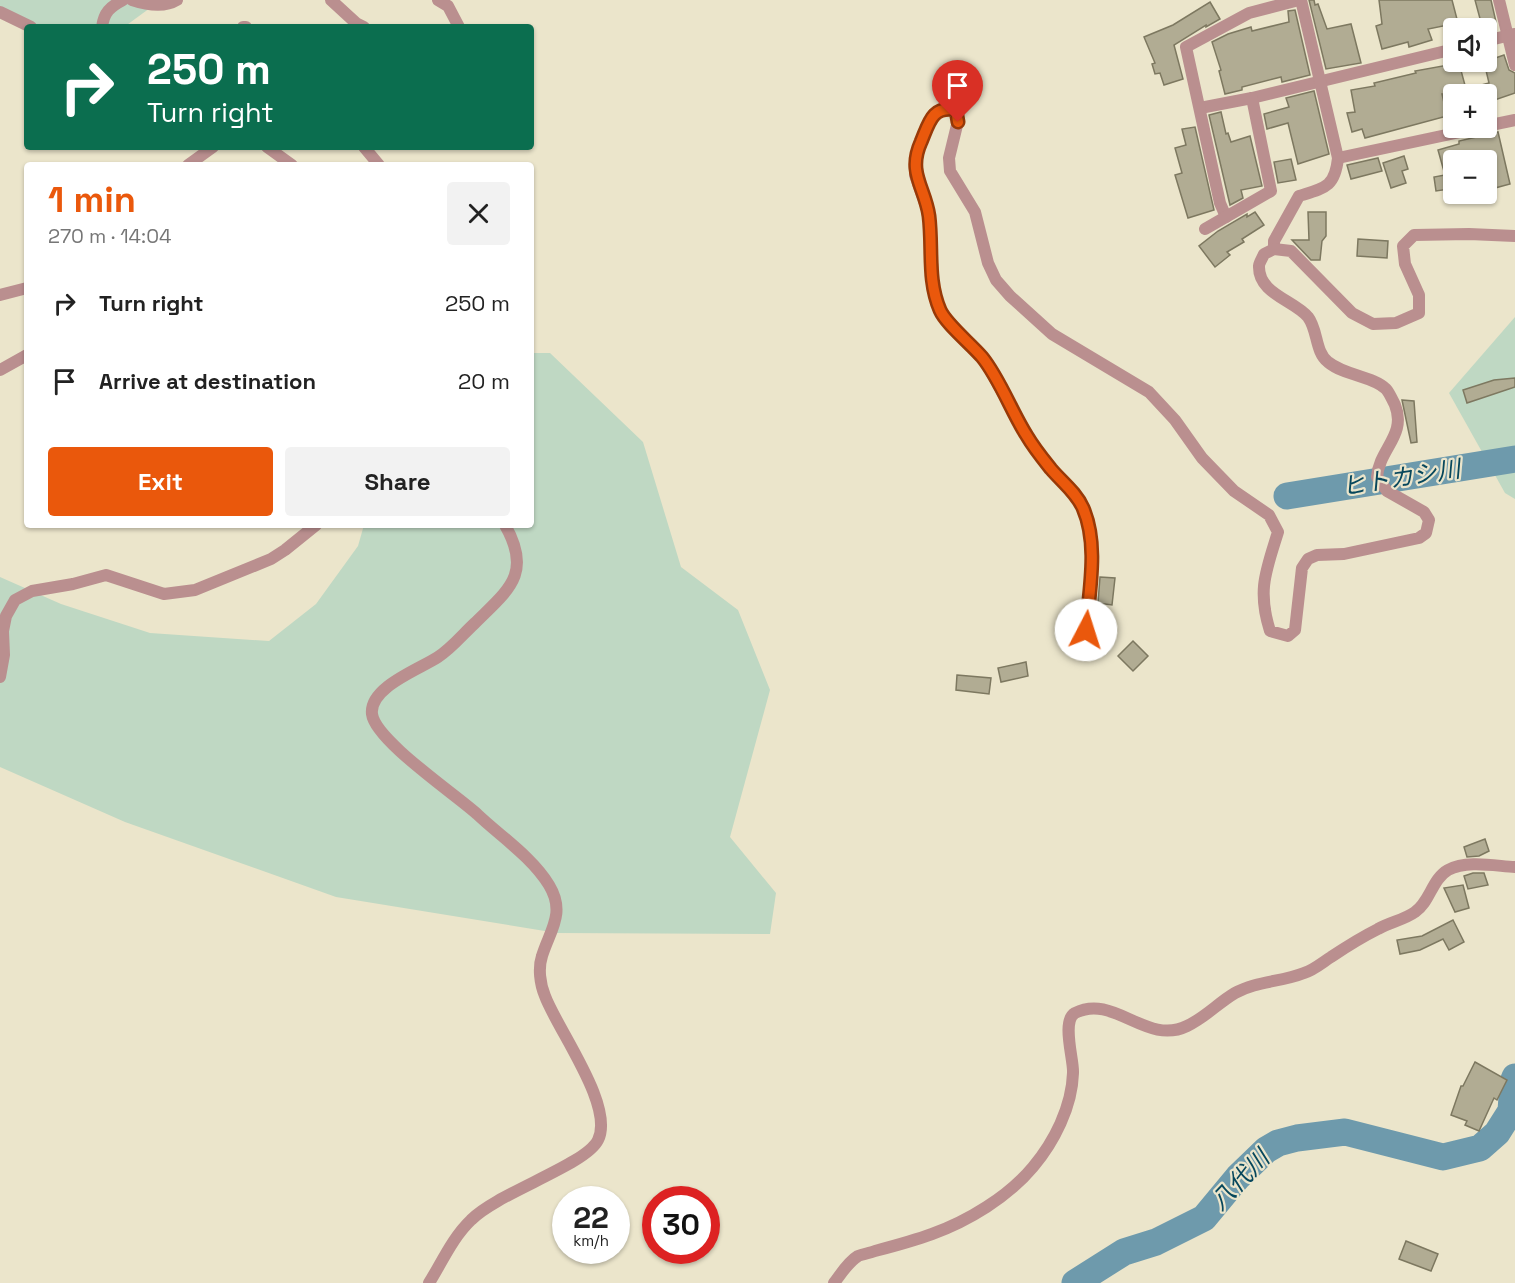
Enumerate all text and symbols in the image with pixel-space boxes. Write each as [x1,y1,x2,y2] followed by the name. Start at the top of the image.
[1443,18,1497,204] map controls
[1443,18,1497,72] button: sound
[147,43,271,96] text: 250 m
[48,48,126,126] icon: right
[932,60,983,122] pin
[941,69,974,102] icon: arrive
[1443,84,1497,138] button: +
[147,95,274,130] text: Turn right
[1443,150,1497,204] button: −
[48,177,136,223] text: 1 min
[447,182,510,245] button: close
[48,223,171,249] text: 270 m · 14:04
[48,287,81,320] icon: right
[99,289,204,317] text: Turn right
[445,289,510,317] text: 250 m
[48,365,81,398] icon: arrive
[99,367,316,395] text: Arrive at destination
[458,367,510,395] text: 20 m
[48,447,273,516] button: Exit
[285,447,510,516] button: Share
[1339,452,1466,502] water label: ヒトカシ川
[1054,598,1118,662] position arrow
[1203,1141,1278,1216] water label: 八代川
[642,1186,720,1264] speed limit sign: 30
[573,1198,609,1237] text: 22
[573,1231,609,1250] text: km/h

